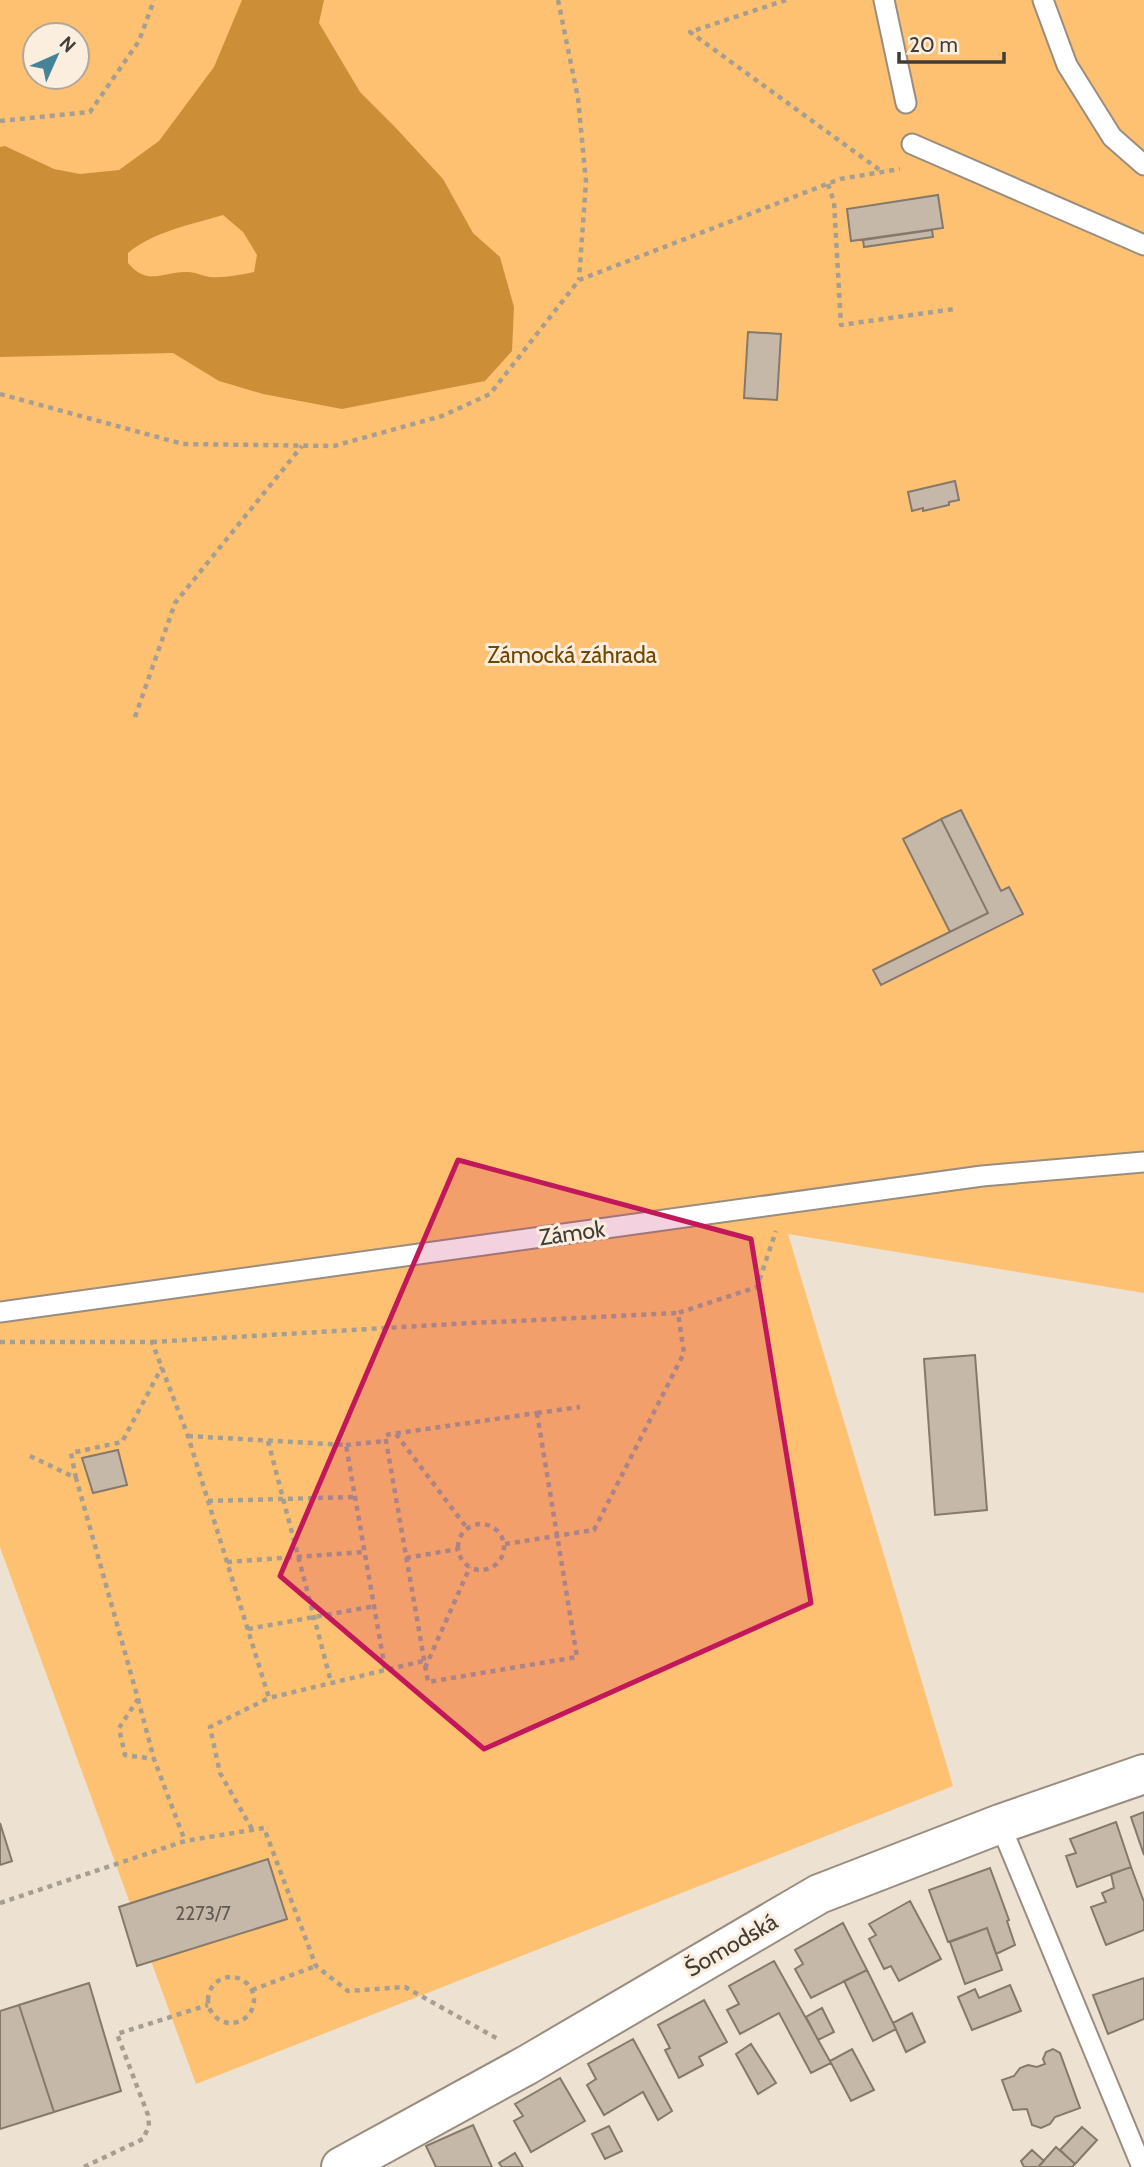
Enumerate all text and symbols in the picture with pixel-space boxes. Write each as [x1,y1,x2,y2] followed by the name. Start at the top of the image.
[21,21,91,91] north arrow
[899,21,1004,65] scale bar
[55,31,81,57] text: N
[909,32,958,57] text: 20 m
[487,641,657,669] park label: Zámocká záhrada
[537,1214,608,1251] street label: Zámok
[175,1902,231,1925] house number: 2273/7
[679,1906,782,1983] street label: Šomodská

